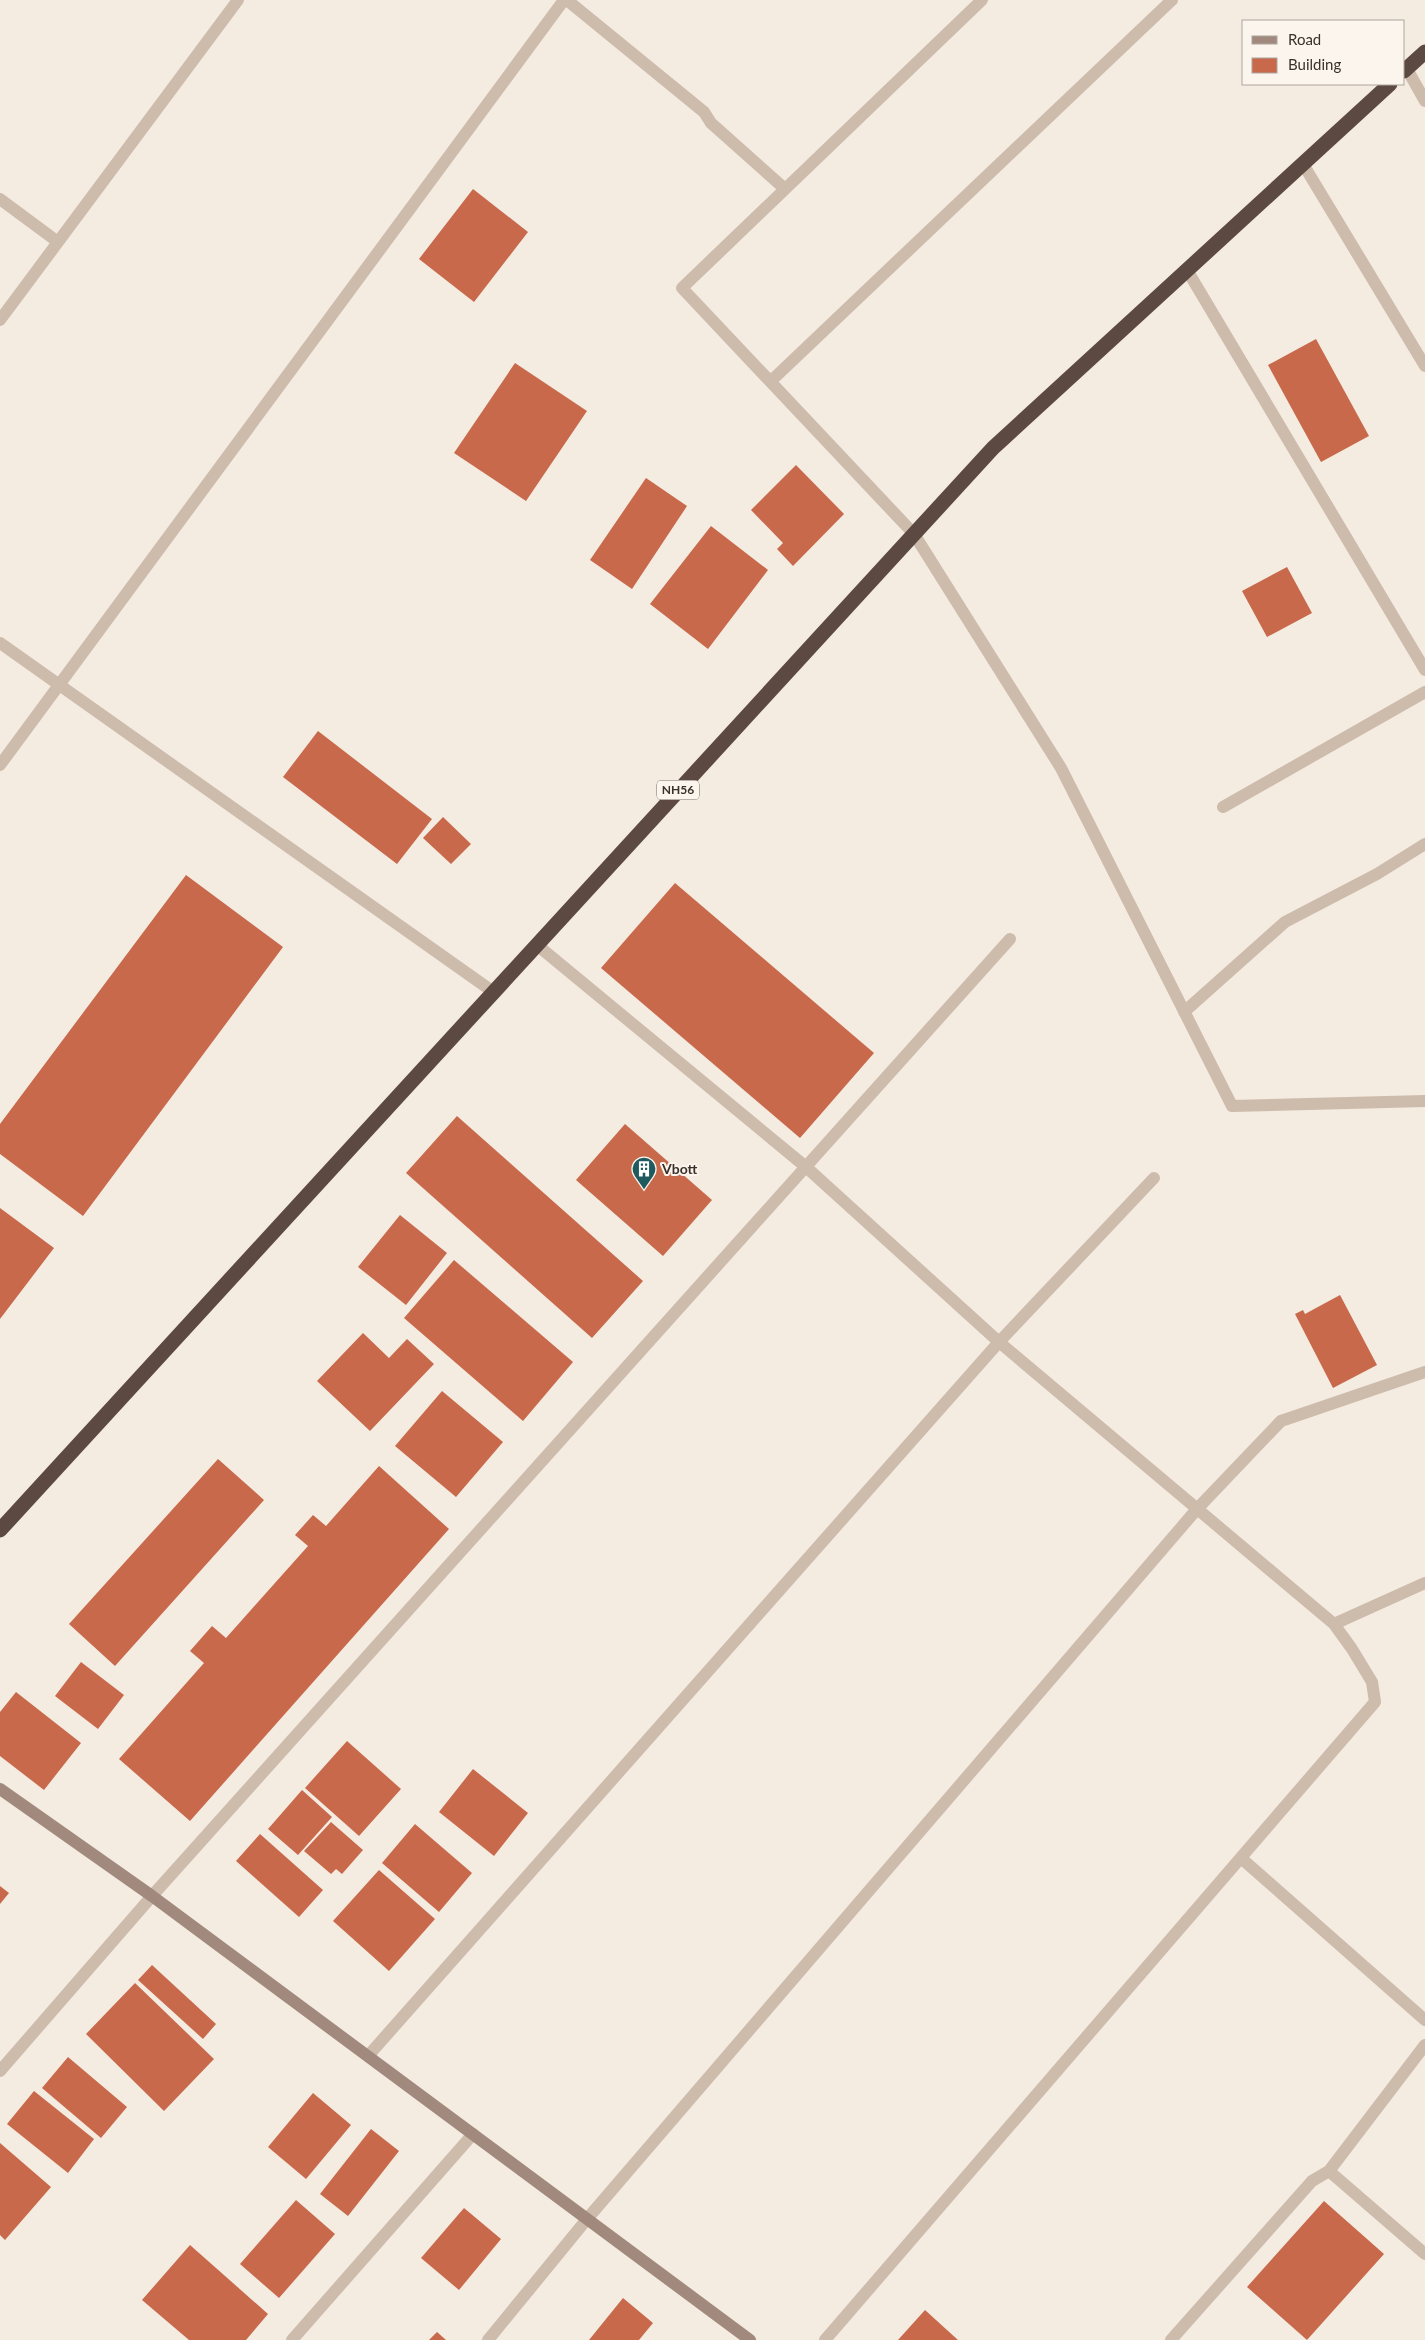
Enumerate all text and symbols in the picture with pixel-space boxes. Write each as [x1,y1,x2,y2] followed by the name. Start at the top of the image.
[1242,20,1405,85] legend
[1288,30,1321,48] text: Road
[1288,55,1341,73] text: Building
[657,780,699,800] road number: NH56
[631,1156,657,1190] building icon: Vbott
[661,1160,698,1177] place label: Vbott

